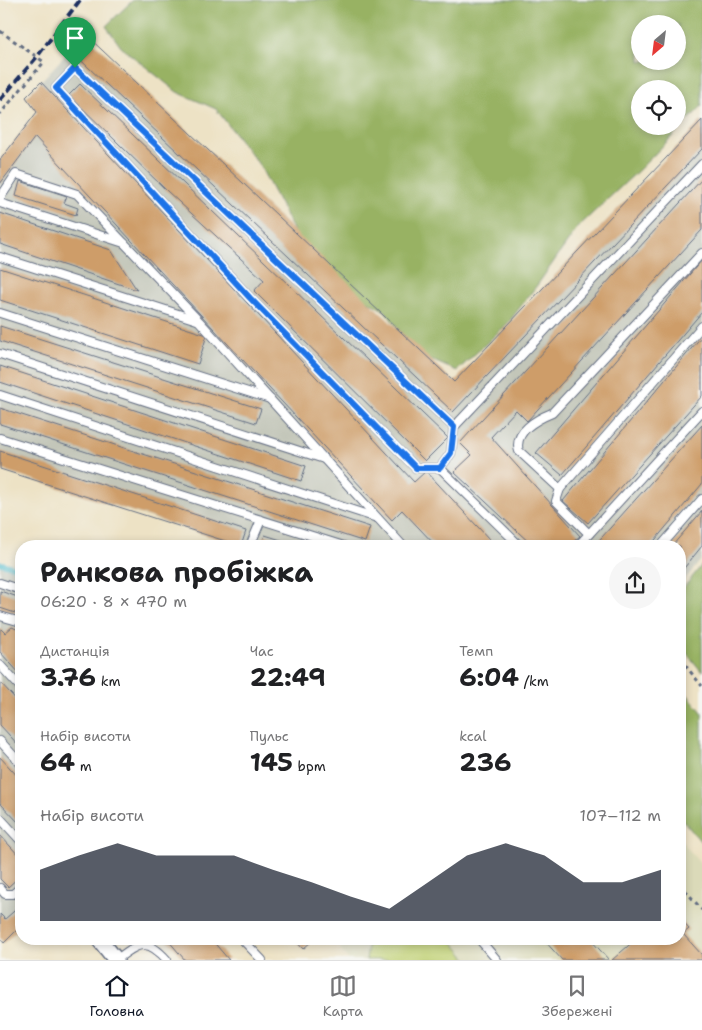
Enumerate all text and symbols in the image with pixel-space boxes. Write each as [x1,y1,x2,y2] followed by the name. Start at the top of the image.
[631,15,686,70] north arrow
[631,15,686,135] map controls
[54,17,96,68] pin
[61,24,89,52] icon: arrive
[631,80,686,135] button: locate
[40,553,313,591] text: Ранкова пробіжка
[609,557,661,609] button: share
[40,591,187,612] text: 06:20 · 8 × 470 m
[40,642,110,660] text: Дистанція
[250,642,274,660] text: Час
[459,642,493,660] text: Темп
[40,660,96,694] text: 3.76
[250,660,326,694] text: 22:49
[459,660,519,694] text: 6:04
[96,672,121,690] text: km
[519,672,549,690] text: /km
[40,727,131,745] text: Набір висоти
[250,727,289,745] text: Пульс
[459,727,487,745] text: kcal
[40,745,75,779] text: 64
[250,745,293,779] text: 145
[459,745,512,779] text: 236
[75,757,92,775] text: m
[293,757,326,775] text: bpm
[40,805,144,826] text: Набір висоти
[580,805,661,826] text: 107–112 m
[89,972,144,1020] tab: Головна
[323,972,363,1020] tab: Карта
[542,972,613,1020] tab: Збережені

